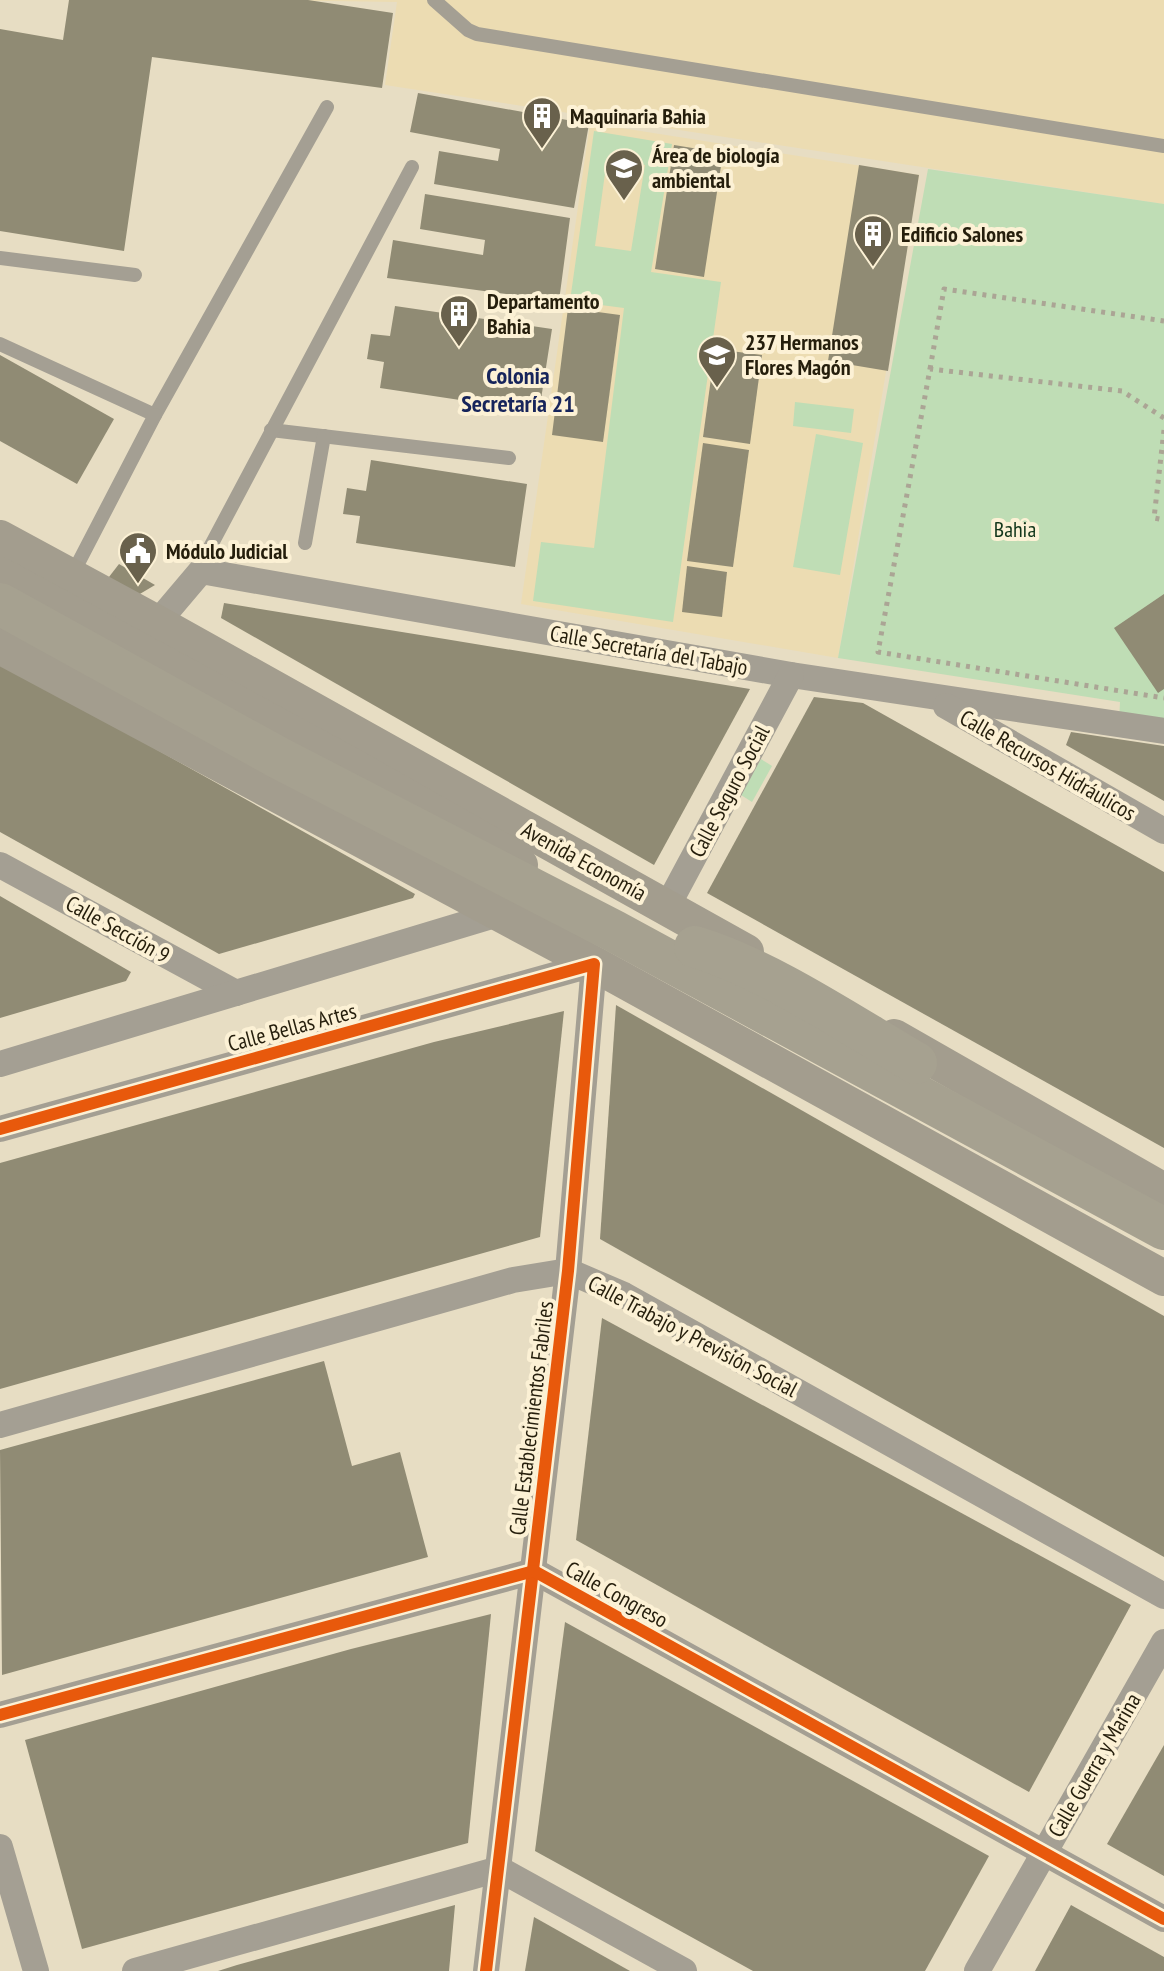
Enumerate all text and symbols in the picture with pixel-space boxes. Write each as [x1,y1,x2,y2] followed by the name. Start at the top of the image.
[521,95,563,150] building icon: Maquinaria Bahia
[570,102,706,130] place label: Maquinaria Bahia
[651,141,780,194] place label: Área de biología ambiental
[603,147,645,202] school or university icon: Área de biología ambiental
[852,213,894,268] building icon: Edificio Salones
[901,220,1023,248] place label: Edificio Salones
[487,287,600,340] place label: Departamento Bahia
[438,293,480,348] building icon: Departamento Bahia
[745,328,859,381] place label: 237 Hermanos Flores Magón
[696,334,738,389] school or university icon: 237 Hermanos Flores Magón
[461,360,575,419] district label: Colonia Secretaría 21
[994,515,1036,543] park label: Bahia
[117,530,159,585] public building icon: Módulo Judicial
[166,537,288,565] place label: Módulo Judicial
[548,619,750,681] street label: Calle Secretaría del Tabajo
[955,703,1141,827] street label: Calle Recursos Hidráulicos
[682,719,776,862] street label: Calle Seguro Social
[517,815,651,907] street label: Avenida Economía
[61,889,175,969] street label: Calle Sección 9
[225,996,359,1058] street label: Calle Bellas Artes
[584,1269,803,1403] street label: Calle Trabajo y Previsión Social
[503,1299,559,1537] street label: Calle Establecimientos Fabriles
[561,1554,673,1634] street label: Calle Congreso
[1041,1688,1147,1842] street label: Calle Guerra y Marina

